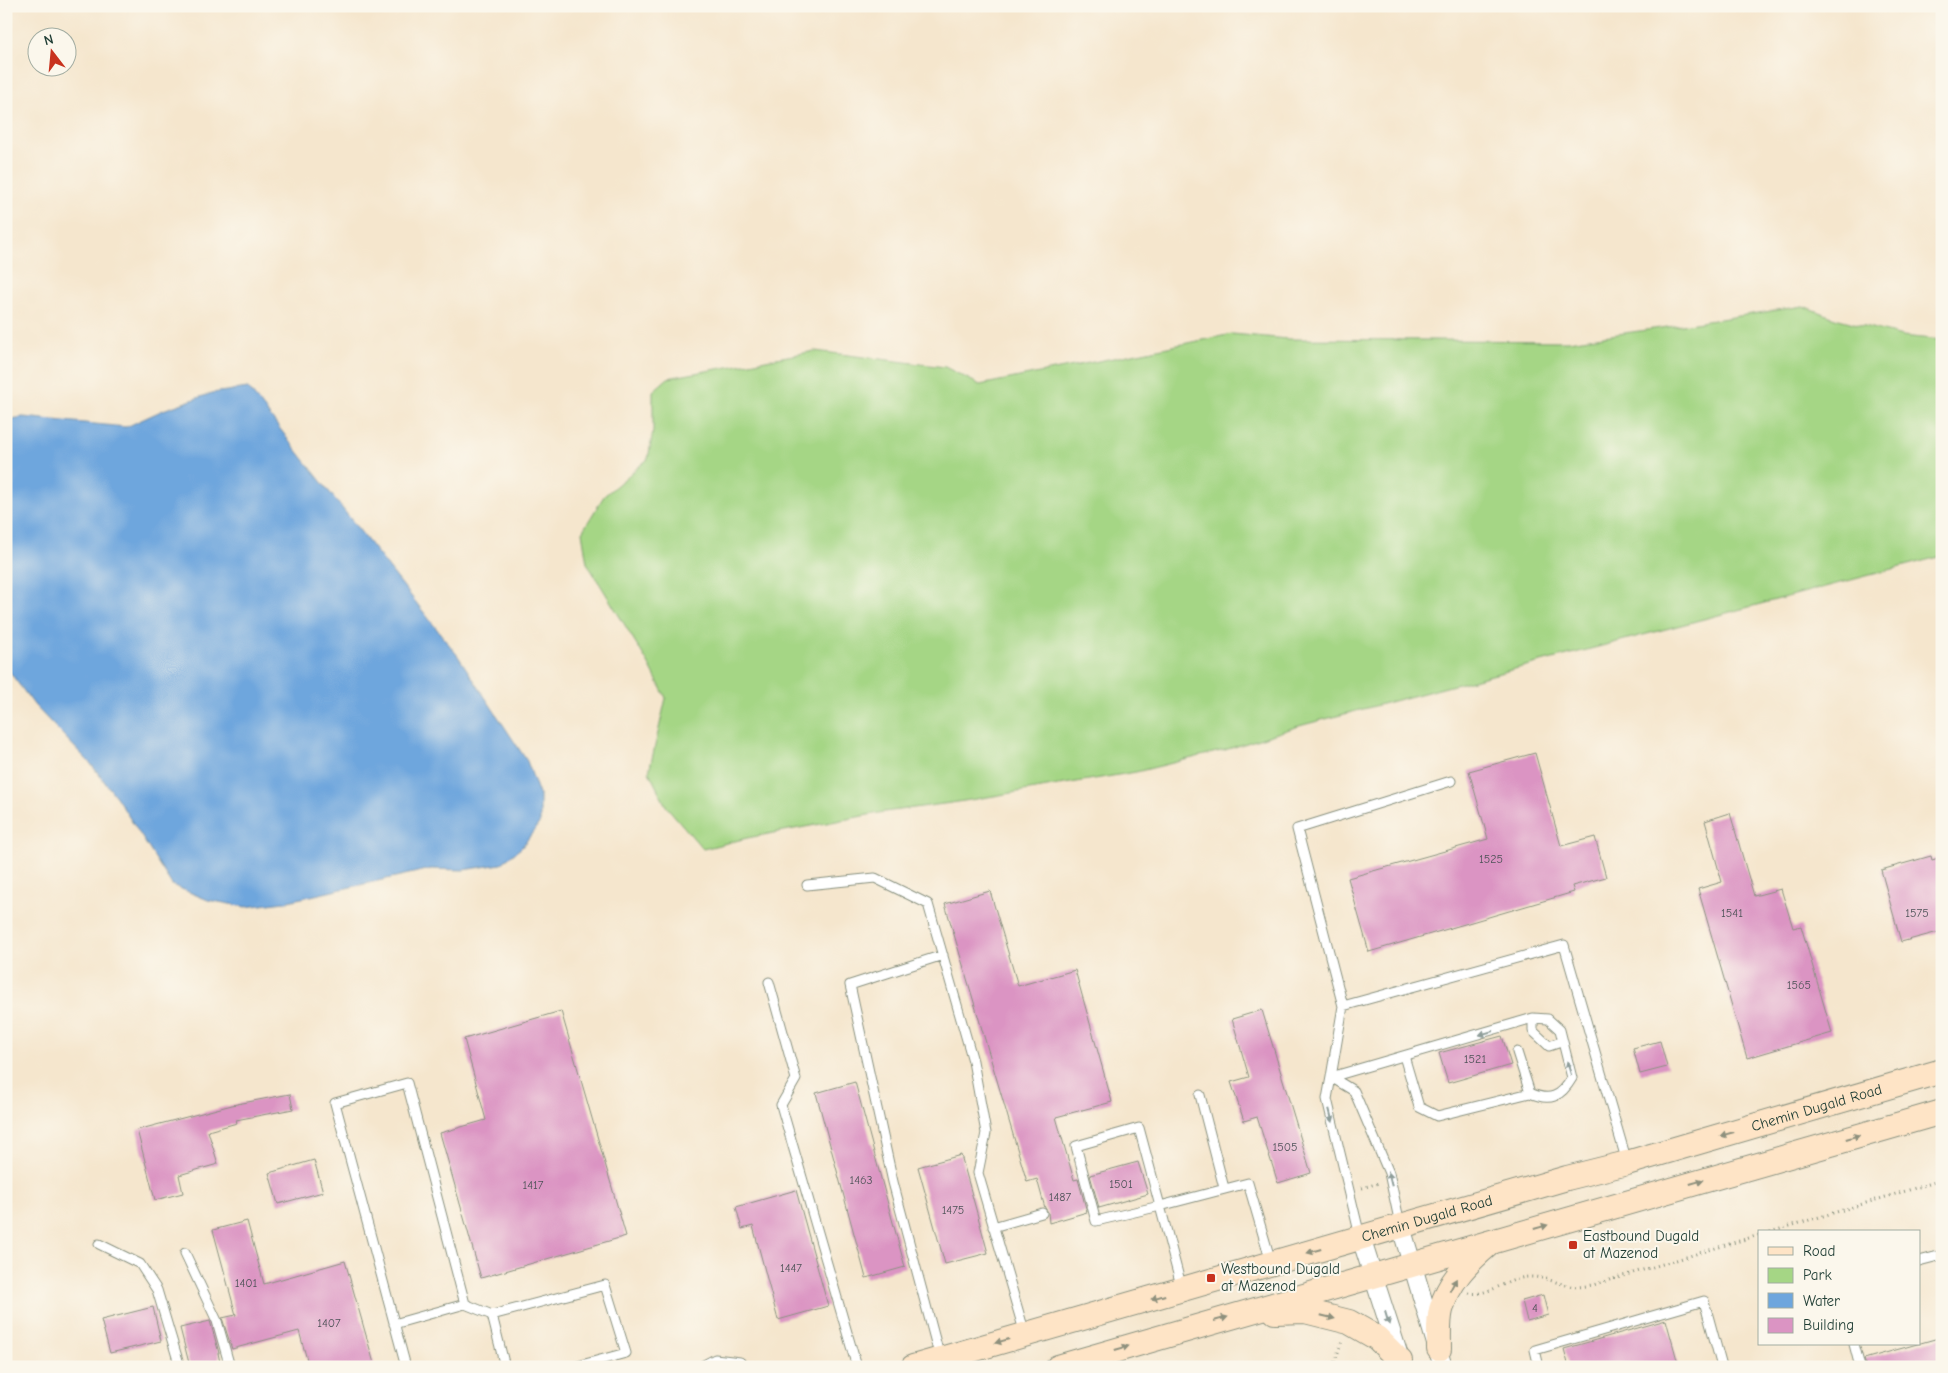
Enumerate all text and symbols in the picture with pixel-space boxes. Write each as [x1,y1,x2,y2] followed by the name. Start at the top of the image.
[28,28,78,78] north arrow
[42,31,55,49] text: N
[1479,852,1503,866] house number: 1525
[1721,906,1743,920] house number: 1541
[1905,906,1929,920] house number: 1575
[1787,978,1811,992] house number: 1565
[1479,1029,1494,1037] one-way arrow
[1464,1052,1486,1066] house number: 1521
[1565,1061,1573,1076] one-way arrow
[1749,1080,1884,1135] street label: Chemin Dugald Road
[1327,1108,1335,1123] one-way arrow
[1719,1130,1734,1138] one-way arrow
[1846,1133,1861,1141] one-way arrow
[1272,1140,1298,1154] house number: 1505
[1386,1172,1394,1187] one-way arrow
[849,1173,873,1187] house number: 1463
[1109,1177,1133,1191] house number: 1501
[523,1178,544,1192] house number: 1417
[1690,1178,1705,1186] one-way arrow
[1049,1190,1072,1204] house number: 1487
[1359,1191,1495,1246] street label: Chemin Dugald Road
[942,1203,964,1217] house number: 1475
[1533,1223,1549,1231] one-way arrow
[1583,1227,1699,1262] place label: Eastbound Dugald at Mazenod
[1758,1230,1920,1346] legend
[1567,1239,1579,1251] marker: Eastbound Dugald at Mazenod
[1803,1242,1835,1260] text: Road
[1306,1248,1321,1256] one-way arrow
[1221,1260,1340,1295] place label: Westbound Dugald at Mazenod
[780,1261,802,1275] house number: 1447
[1803,1266,1832,1284] text: Park
[1205,1272,1217,1284] marker: Westbound Dugald at Mazenod
[235,1276,258,1290] house number: 1401
[1448,1279,1457,1292] one-way arrow
[1803,1292,1840,1310] text: Water
[1150,1293,1165,1301] one-way arrow
[1532,1301,1538,1315] house number: 4
[1384,1311,1391,1326] one-way arrow
[1321,1313,1336,1321] one-way arrow
[1214,1314,1229,1322] one-way arrow
[317,1316,341,1330] house number: 1407
[1803,1316,1854,1334] text: Building
[994,1338,1009,1346] one-way arrow
[1114,1344,1129,1352] one-way arrow

